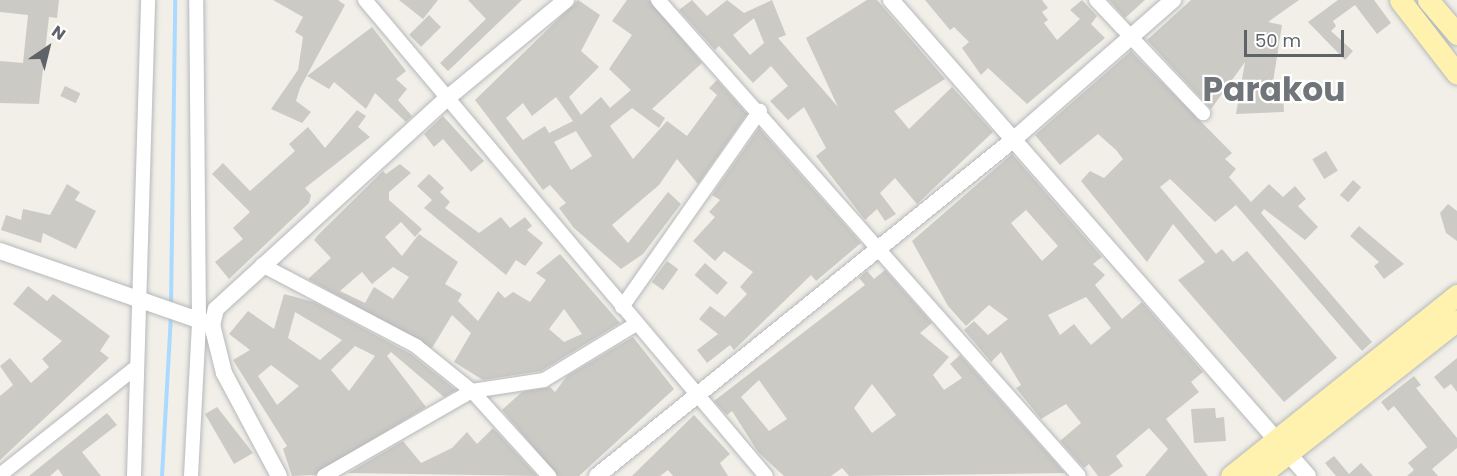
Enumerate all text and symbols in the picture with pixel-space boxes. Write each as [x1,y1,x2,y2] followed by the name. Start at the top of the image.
[18,18,78,78] north arrow
[1247,18,1348,56] scale bar
[47,20,70,46] text: N
[1255,28,1301,53] text: 50 m
[1202,70,1346,110] district label: Parakou

